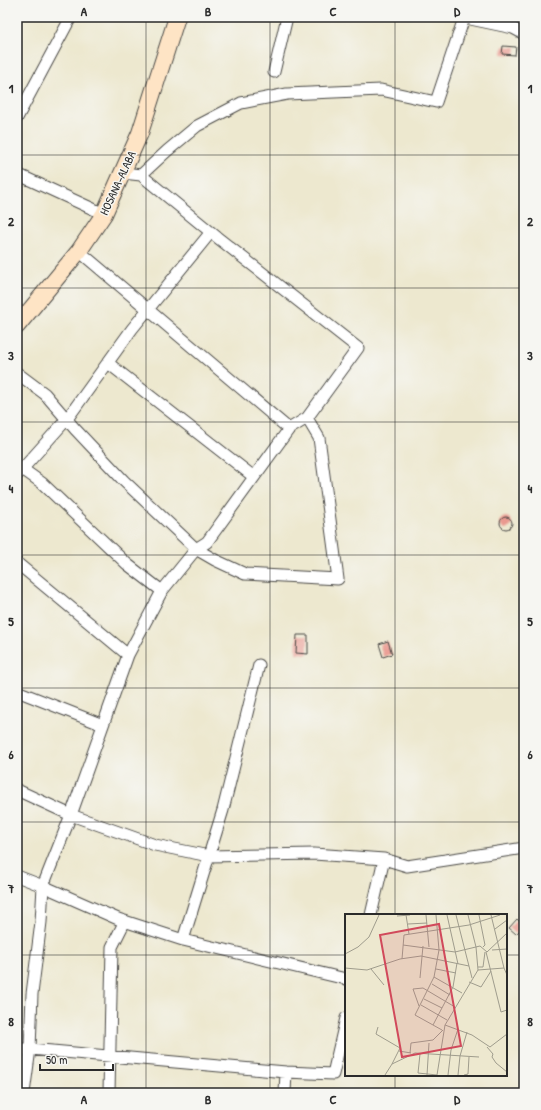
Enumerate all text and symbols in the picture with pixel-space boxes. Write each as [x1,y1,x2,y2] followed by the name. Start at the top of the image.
[81,2,88,20] text: A
[205,2,212,20] text: B
[329,2,337,20] text: C
[454,2,461,20] text: D
[9,79,14,97] text: 1
[528,79,533,97] text: 1
[95,148,140,218] street label: HOSANA-ALABA
[8,212,15,230] text: 2
[527,212,534,230] text: 2
[8,346,14,364] text: 3
[527,346,533,364] text: 3
[9,479,14,497] text: 4
[528,479,533,497] text: 4
[8,612,14,630] text: 5
[527,612,533,630] text: 5
[8,745,14,763] text: 6
[527,745,533,763] text: 6
[7,879,15,897] text: 7
[526,879,534,897] text: 7
[345,914,507,1076] inset map
[8,1012,14,1030] text: 8
[527,1012,533,1030] text: 8
[40,1046,113,1072] scale bar
[46,1051,67,1068] text: 50 m
[81,1090,88,1108] text: A
[205,1090,212,1108] text: B
[329,1090,337,1108] text: C
[454,1090,461,1108] text: D

